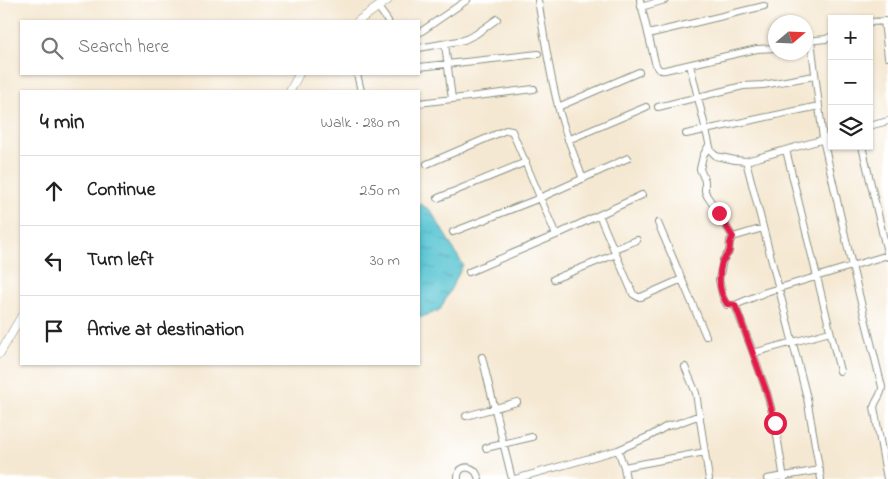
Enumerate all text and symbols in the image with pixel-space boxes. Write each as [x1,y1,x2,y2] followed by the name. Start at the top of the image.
[768,15,813,60] north arrow
[828,15,873,150] map controls
[828,15,873,60] button: +
[20,20,420,75] search box
[38,34,66,62] icon: search
[78,34,169,61] text: Search here
[828,60,873,105] button: −
[828,105,873,150] button: layers
[40,108,84,138] text: 4 min
[321,111,400,135] text: Walk · 280 m
[40,177,68,205] icon: ahead
[87,177,155,204] text: Continue
[360,179,400,203] text: 250 m
[708,202,731,225] route end
[40,247,68,275] icon: left
[87,247,154,274] text: Turn left
[370,249,400,273] text: 30 m
[40,317,68,345] icon: arrive
[87,317,244,344] text: Arrive at destination
[764,412,787,435] route start

